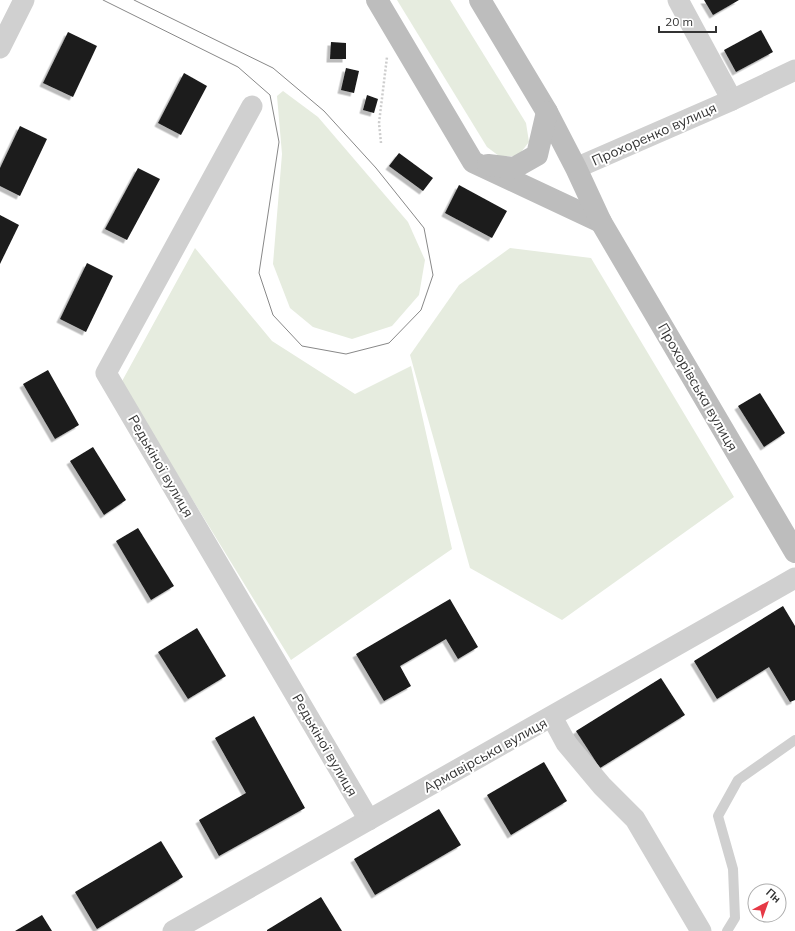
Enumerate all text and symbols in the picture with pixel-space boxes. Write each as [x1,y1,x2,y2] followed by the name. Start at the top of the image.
[659,8,716,34] scale bar
[665,14,693,29] text: 20 m
[589,98,719,170] street label: Прохоренко вулиця
[654,320,742,454] street label: Прохорівська вулиця
[124,412,198,520] street label: Редькіної вулиця
[288,691,362,799] street label: Редькіної вулиця
[420,713,550,797] street label: Армавірська вулиця
[747,883,787,923] north arrow
[763,885,784,906] text: Пн

